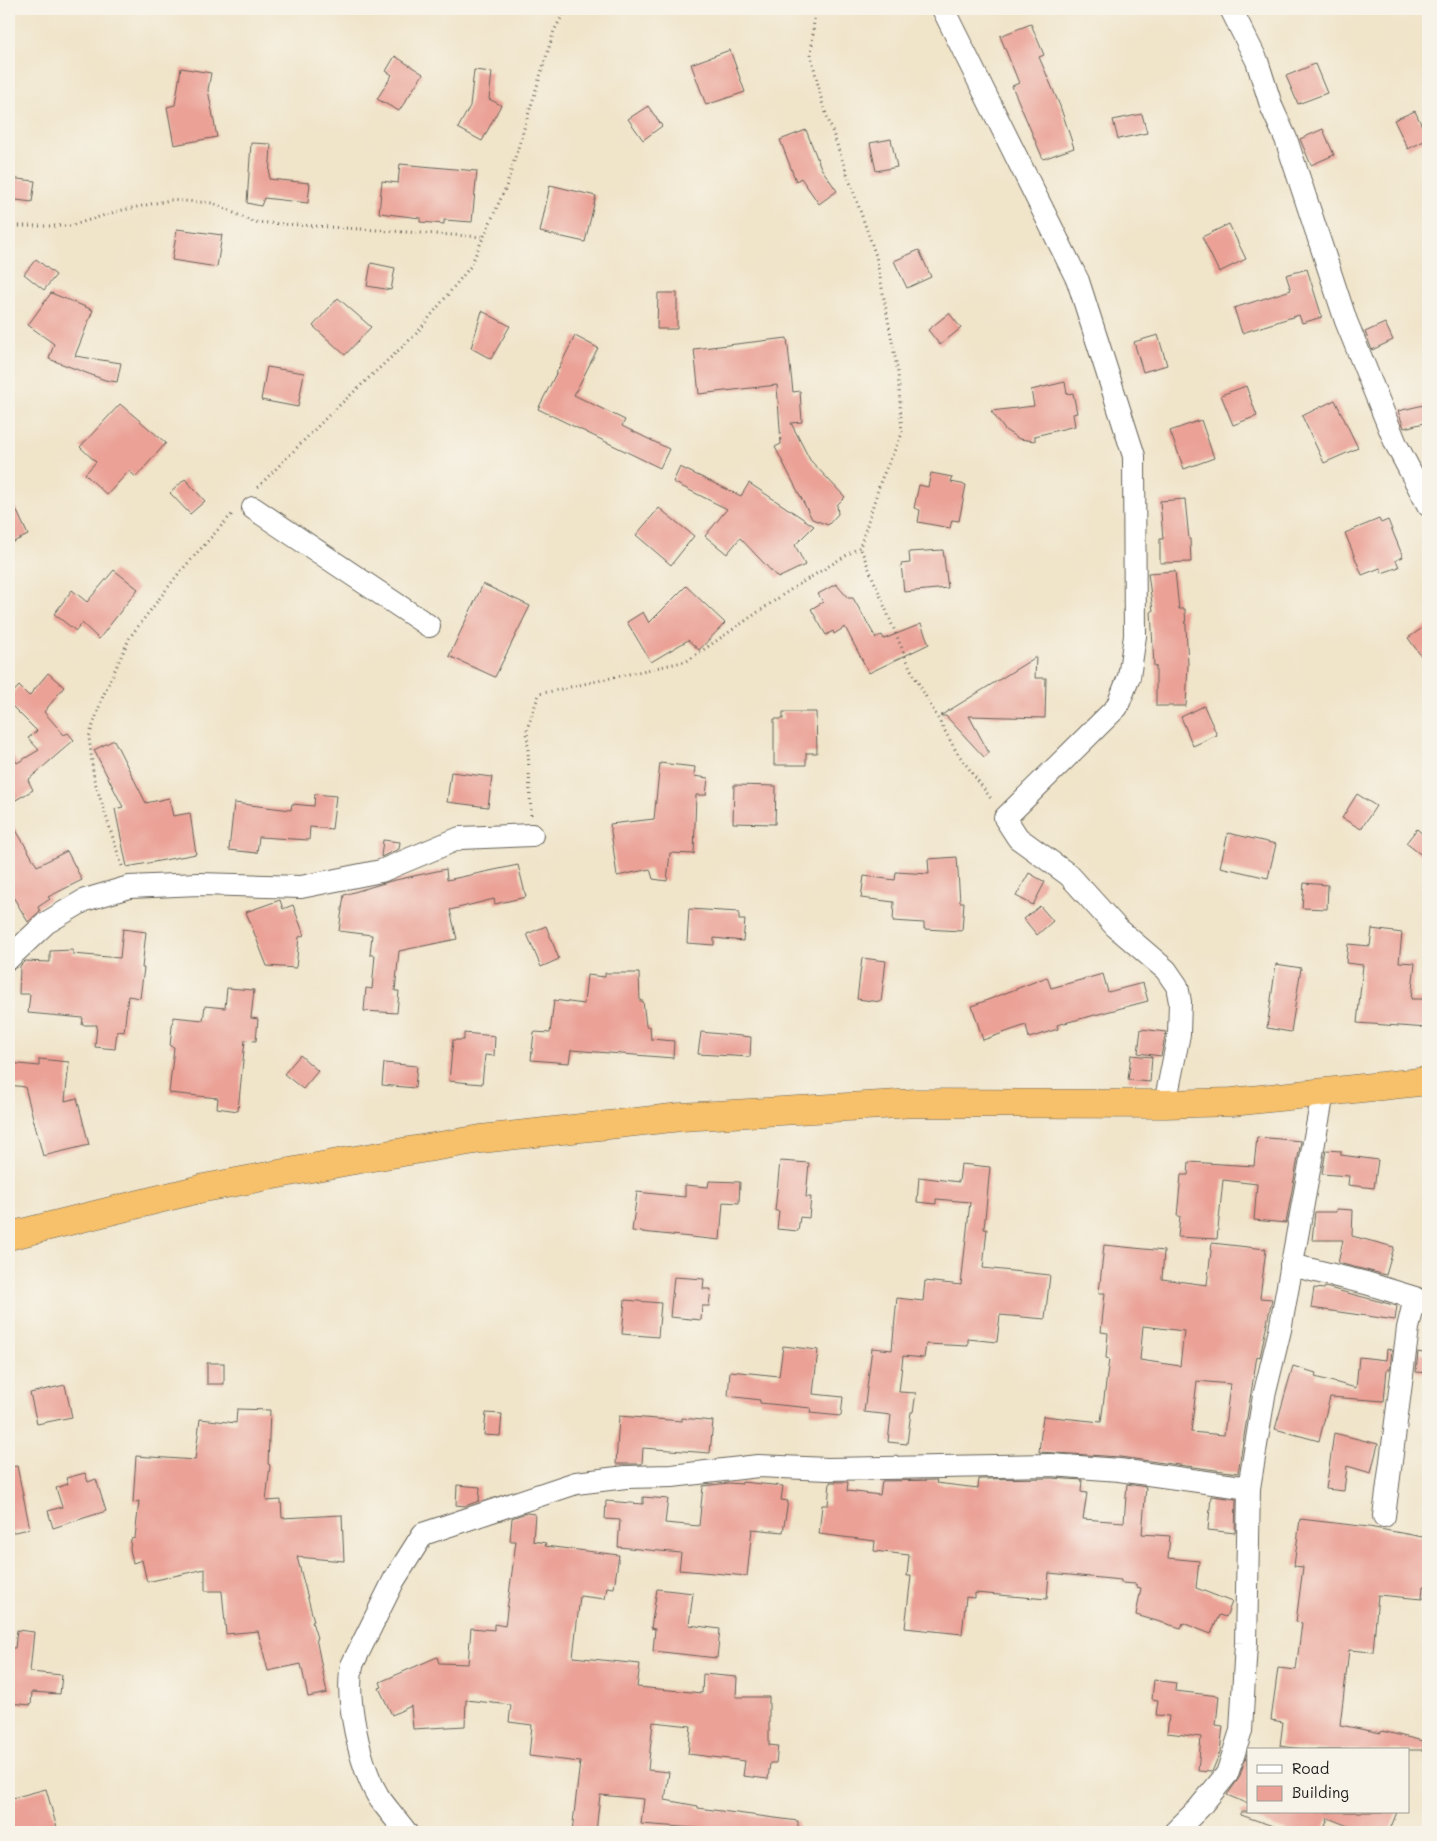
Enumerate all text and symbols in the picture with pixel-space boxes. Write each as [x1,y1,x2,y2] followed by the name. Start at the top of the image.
[1247,1748,1410,1814] legend
[1292,1758,1329,1778] text: Road
[1292,1782,1349,1802] text: Building

